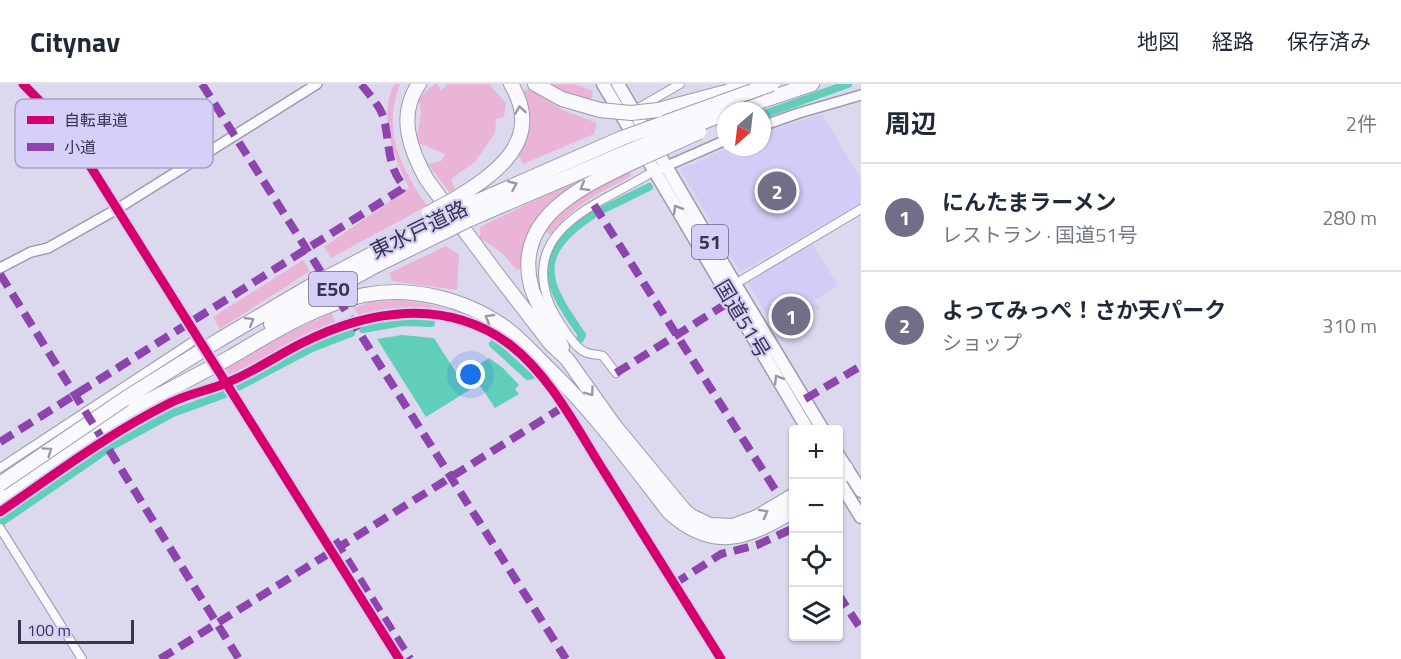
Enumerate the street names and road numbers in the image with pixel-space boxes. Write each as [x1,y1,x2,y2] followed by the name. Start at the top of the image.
[364,192,473,266] street label: 東水戸道路
[692,225,728,259] road number: 51
[309,272,357,306] road number: E50
[707,273,779,364] street label: 国道51号

